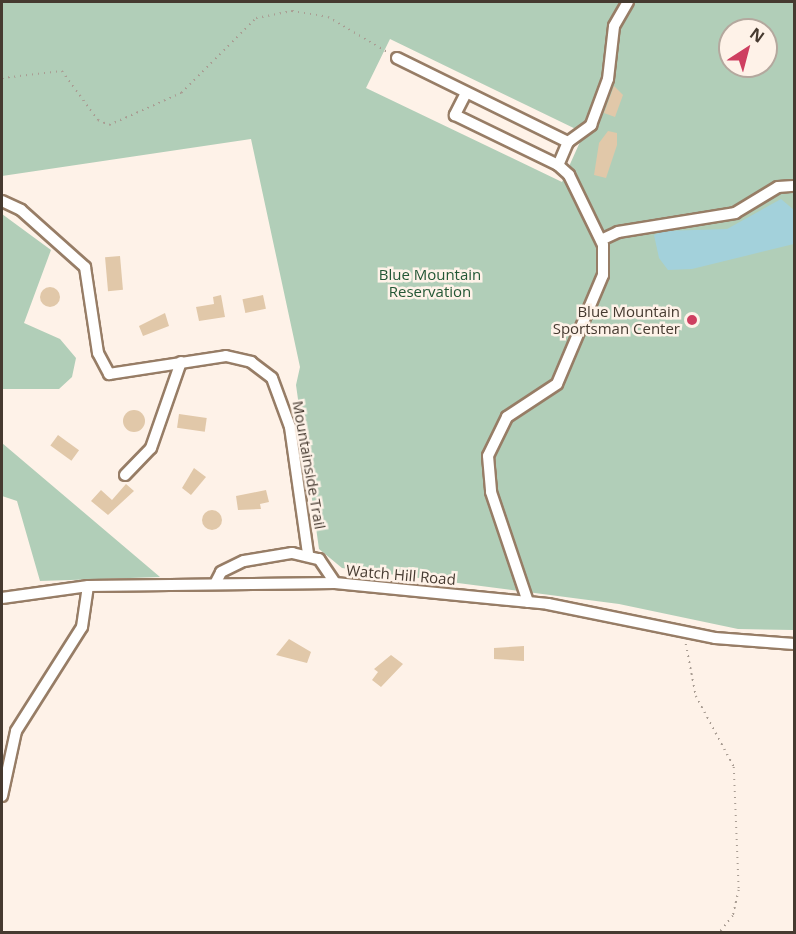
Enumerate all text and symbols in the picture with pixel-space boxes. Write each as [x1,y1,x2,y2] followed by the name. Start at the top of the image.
[718,18,778,78] north arrow
[746,22,769,48] text: N
[379,265,481,300] park label: Blue Mountain Reservation
[553,302,680,337] place label: Blue Mountain Sportsman Center
[685,313,699,327] marker: Blue Mountain Sportsman Center
[289,399,329,531] street label: Mountainside Trail
[345,561,457,589] street label: Watch Hill Road

